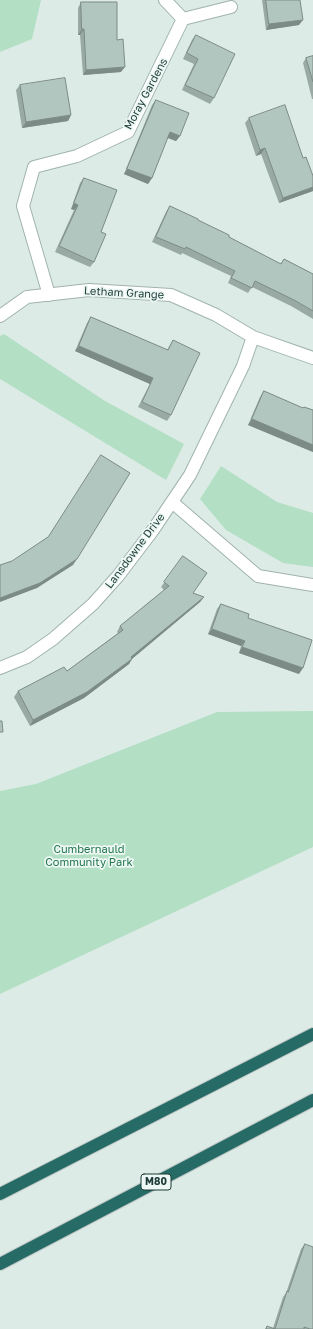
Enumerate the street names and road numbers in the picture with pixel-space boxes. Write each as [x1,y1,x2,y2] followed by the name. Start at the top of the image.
[122,56,170,132] street label: Moray Gardens
[83,284,165,302] street label: Letham Grange
[102,511,168,591] street label: Lansdowne Drive
[141,1174,171,1190] road number: M80

